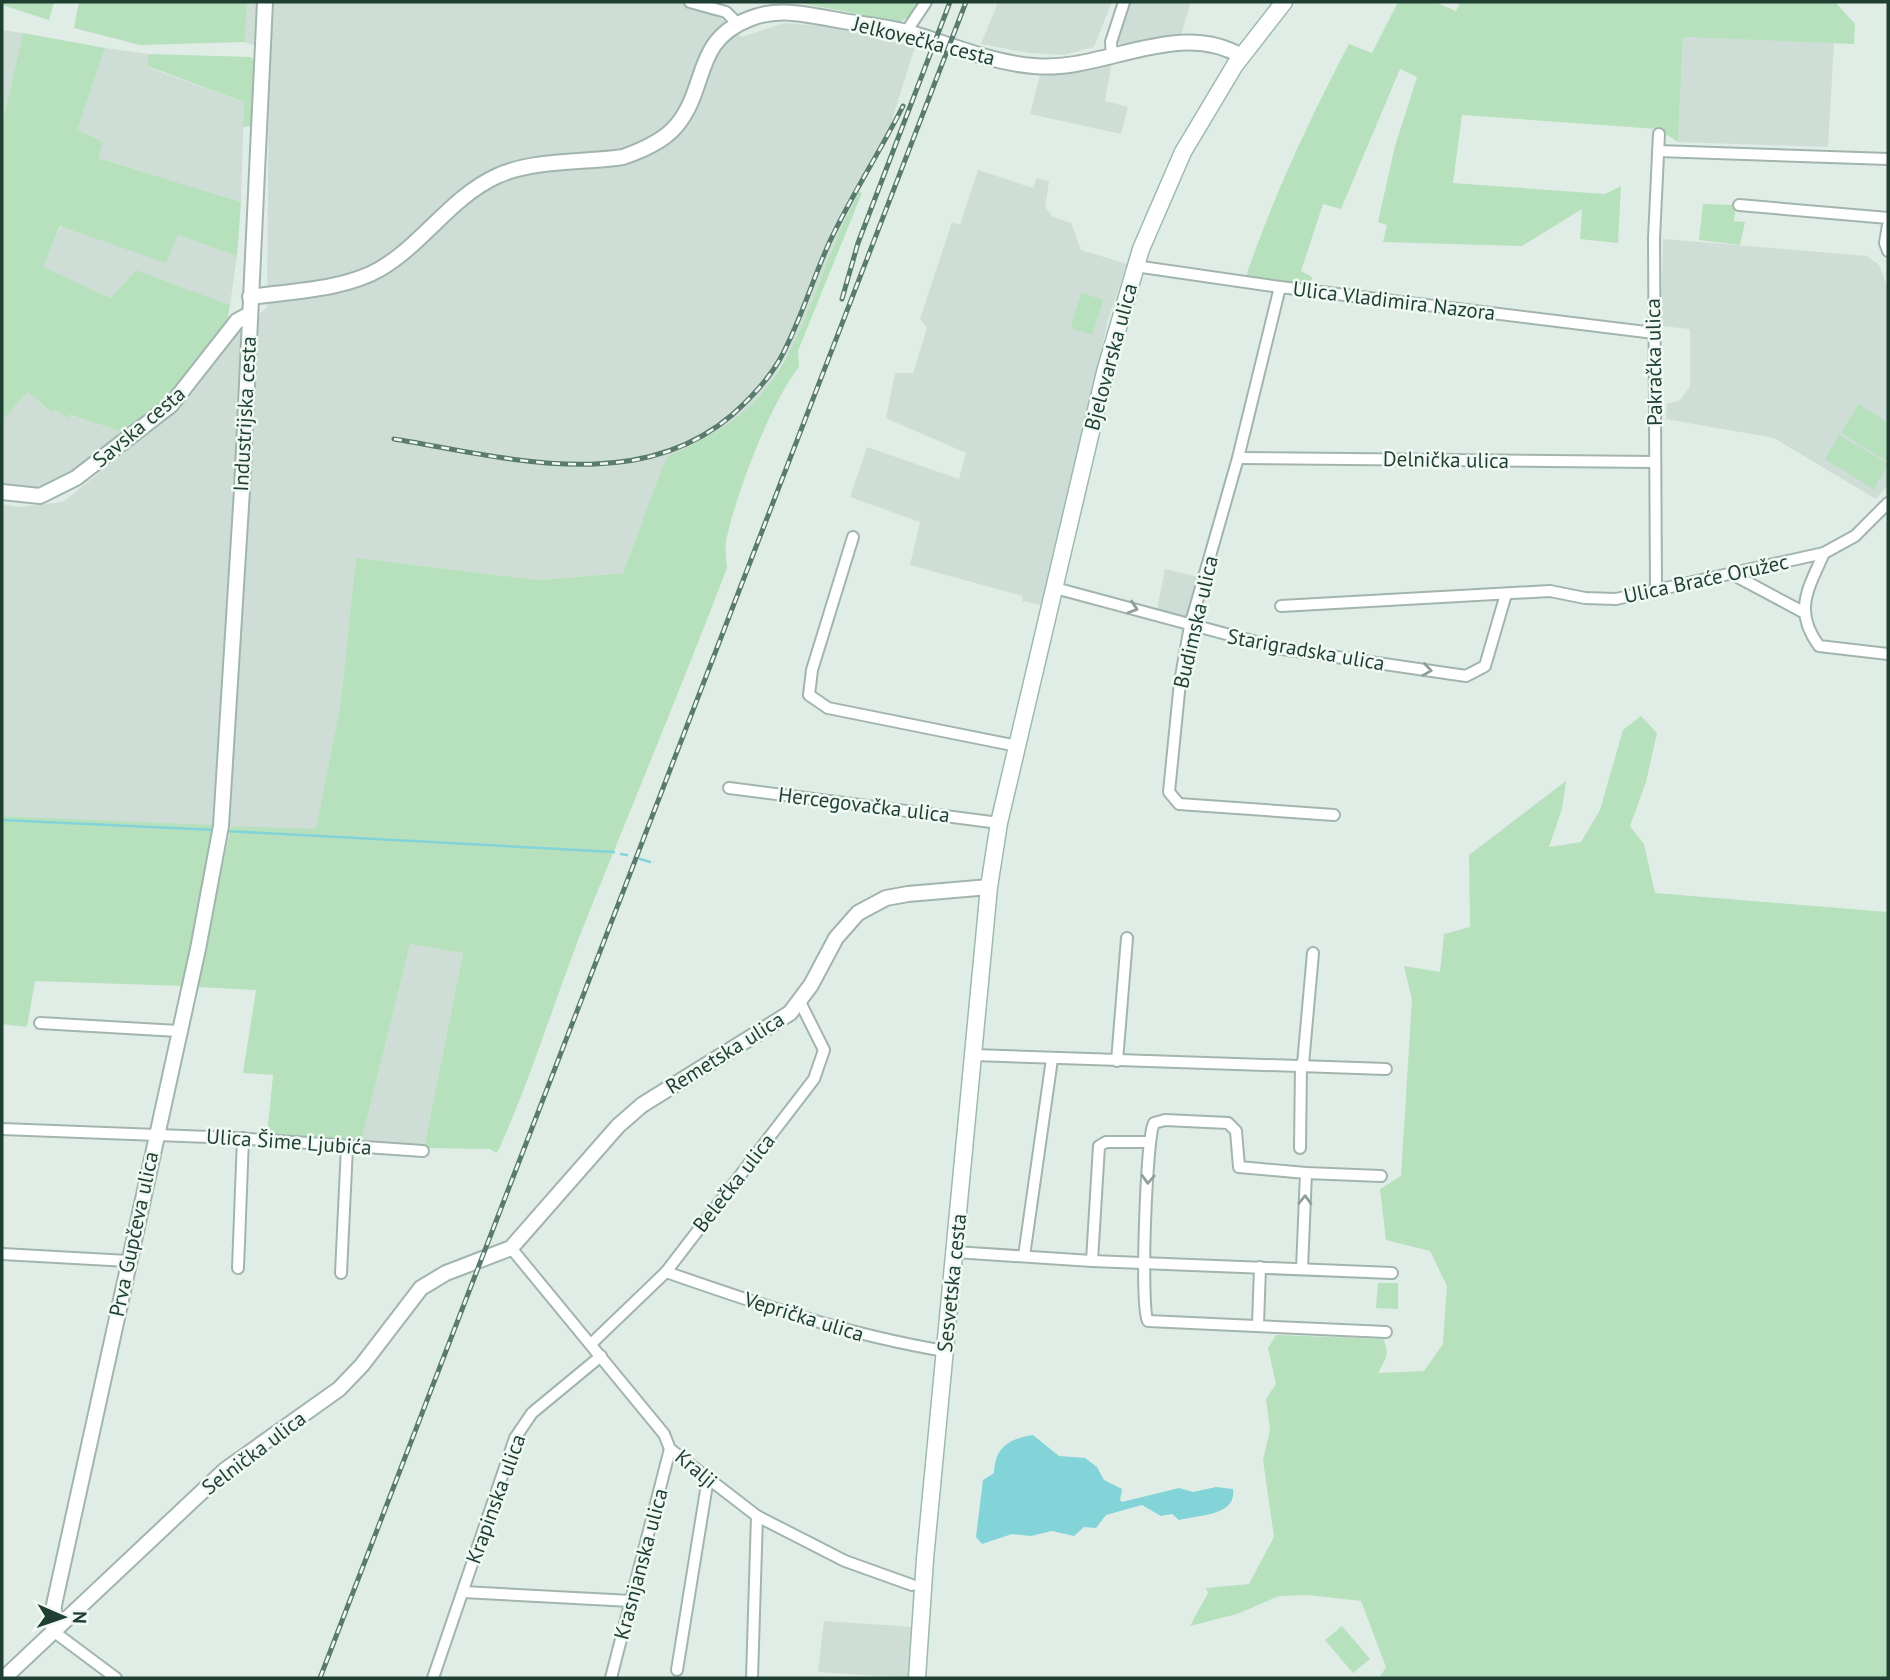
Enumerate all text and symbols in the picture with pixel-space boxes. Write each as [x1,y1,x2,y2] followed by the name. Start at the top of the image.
[849,10,998,71] street label: Jelkovečka cesta
[1291,275,1497,326] street label: Ulica Vladimira Nazora
[1078,280,1143,433] street label: Bjelovarska ulica
[1639,298,1668,426] street label: Pakračka ulica
[227,336,262,492] street label: Industrijska cesta
[87,380,191,473] street label: Savska cesta
[1383,445,1509,474] street label: Delnička ulica
[1621,548,1791,609] street label: Ulica Braće Oružec
[1167,553,1224,691] street label: Budimska ulica
[1126,600,1139,614] one-way arrow
[1225,622,1387,677] street label: Starigradska ulica
[1421,662,1433,677] one-way arrow
[777,781,951,828] street label: Hercegovačka ulica
[660,1005,789,1100] street label: Remetska ulica
[205,1122,373,1161] street label: Ulica Šime Ljubića
[687,1128,781,1238] street label: Belečka ulica
[103,1149,164,1319] street label: Prva Gupčeva ulica
[1141,1174,1156,1185] one-way arrow
[1297,1195,1312,1206] one-way arrow
[931,1212,972,1354] street label: Sesvetska cesta
[740,1285,867,1348] street label: Veprička ulica
[196,1405,311,1501] street label: Selnička ulica
[460,1430,532,1567] street label: Krapinska ulica
[670,1443,723,1494] street label: Kralji
[607,1485,674,1642] street label: Krasnjanska ulica
[28,1582,98,1652] north arrow
[68,1611,92,1624] text: N

